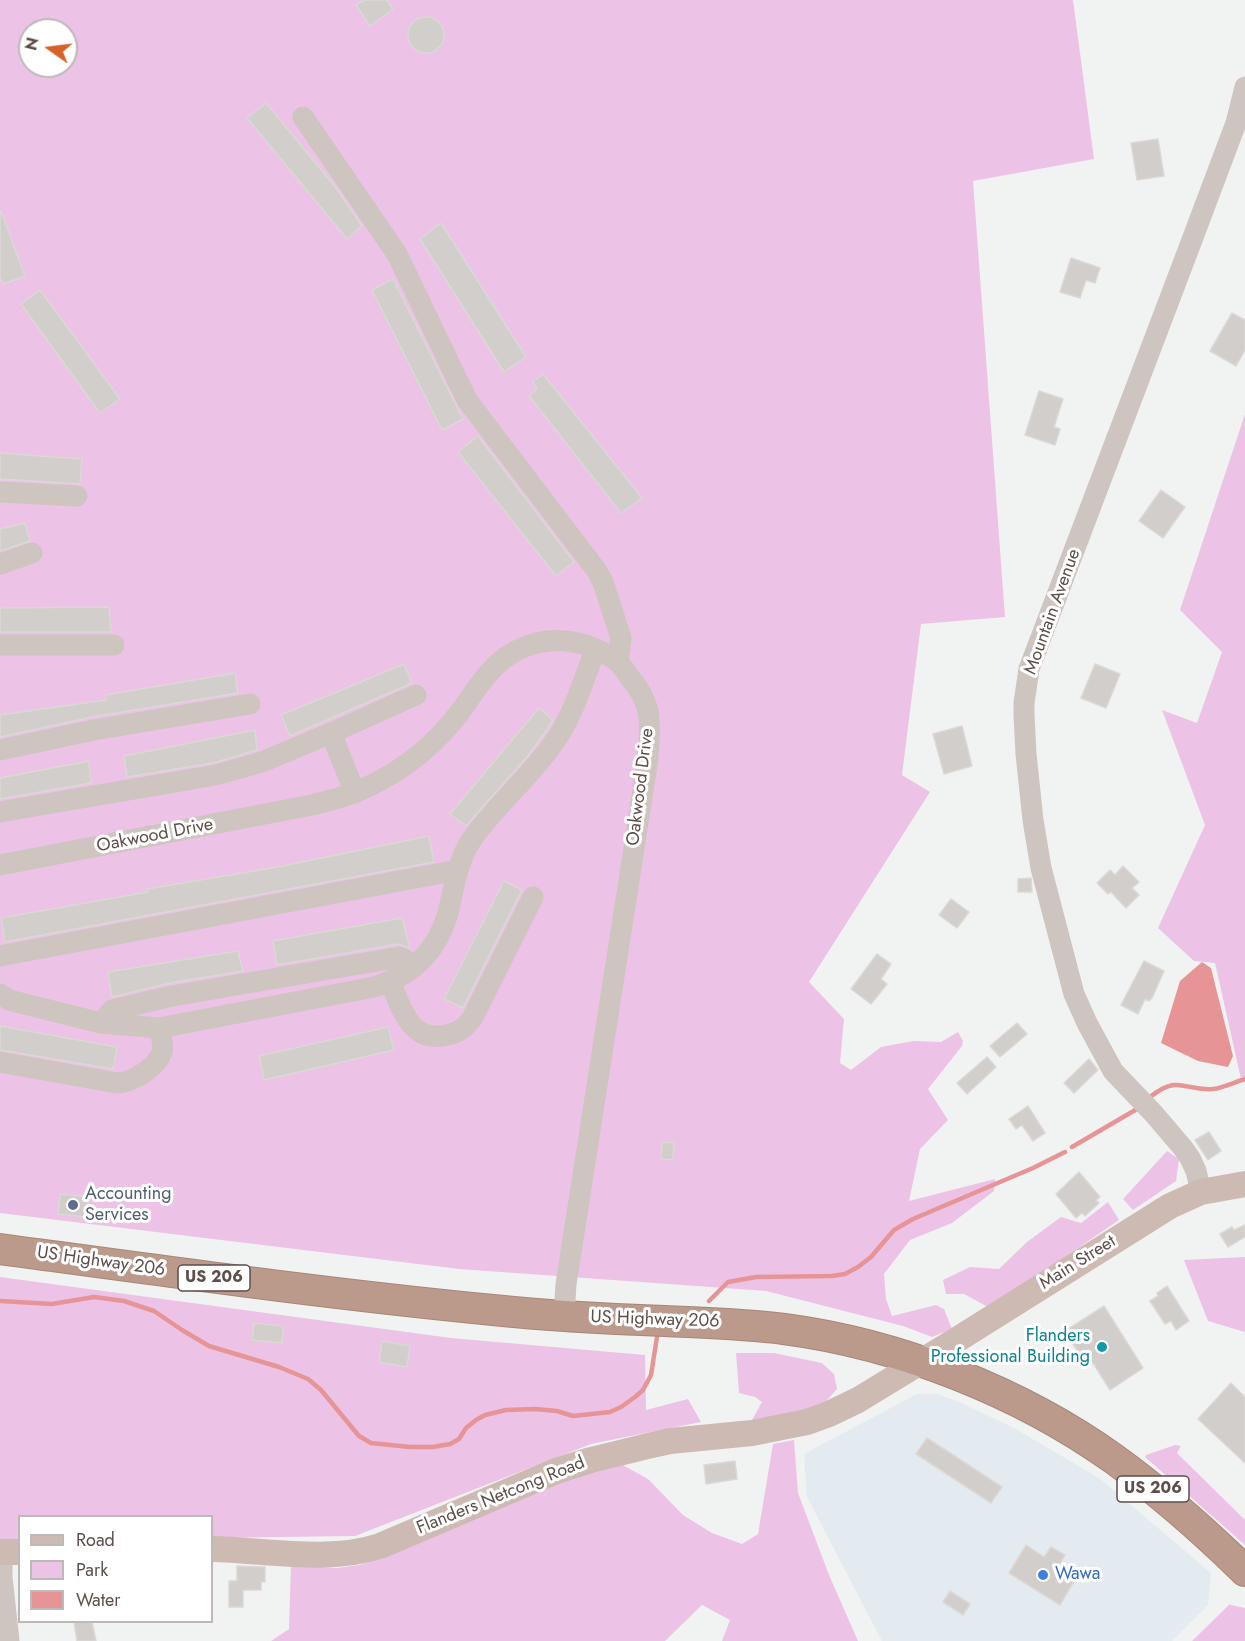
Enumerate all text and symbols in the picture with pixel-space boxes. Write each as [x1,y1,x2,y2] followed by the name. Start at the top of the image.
[18,18,78,78] north arrow
[19,35,45,53] text: N
[1020,546,1086,678] street label: Mountain Avenue
[623,727,659,847] street label: Oakwood Drive
[95,814,215,858] street label: Oakwood Drive
[85,1184,172,1226] place label: Accounting Services
[66,1198,80,1212] marker: Accounting Services
[1036,1231,1120,1295] street label: Main Street
[36,1242,166,1282] street label: US Highway 206
[178,1265,250,1291] road number: US 206
[590,1307,720,1333] street label: US Highway 206
[931,1326,1090,1368] place label: Flanders Professional Building
[1095,1340,1109,1354] marker: Flanders Professional Building
[414,1452,588,1540] street label: Flanders Netcong Road
[1117,1476,1189,1502] road number: US 206
[18,1515,213,1623] legend
[76,1527,115,1553] text: Road
[76,1557,108,1583] text: Park
[1055,1564,1100,1586] place label: Wawa
[1036,1568,1050,1582] marker: Wawa
[76,1587,120,1613] text: Water

